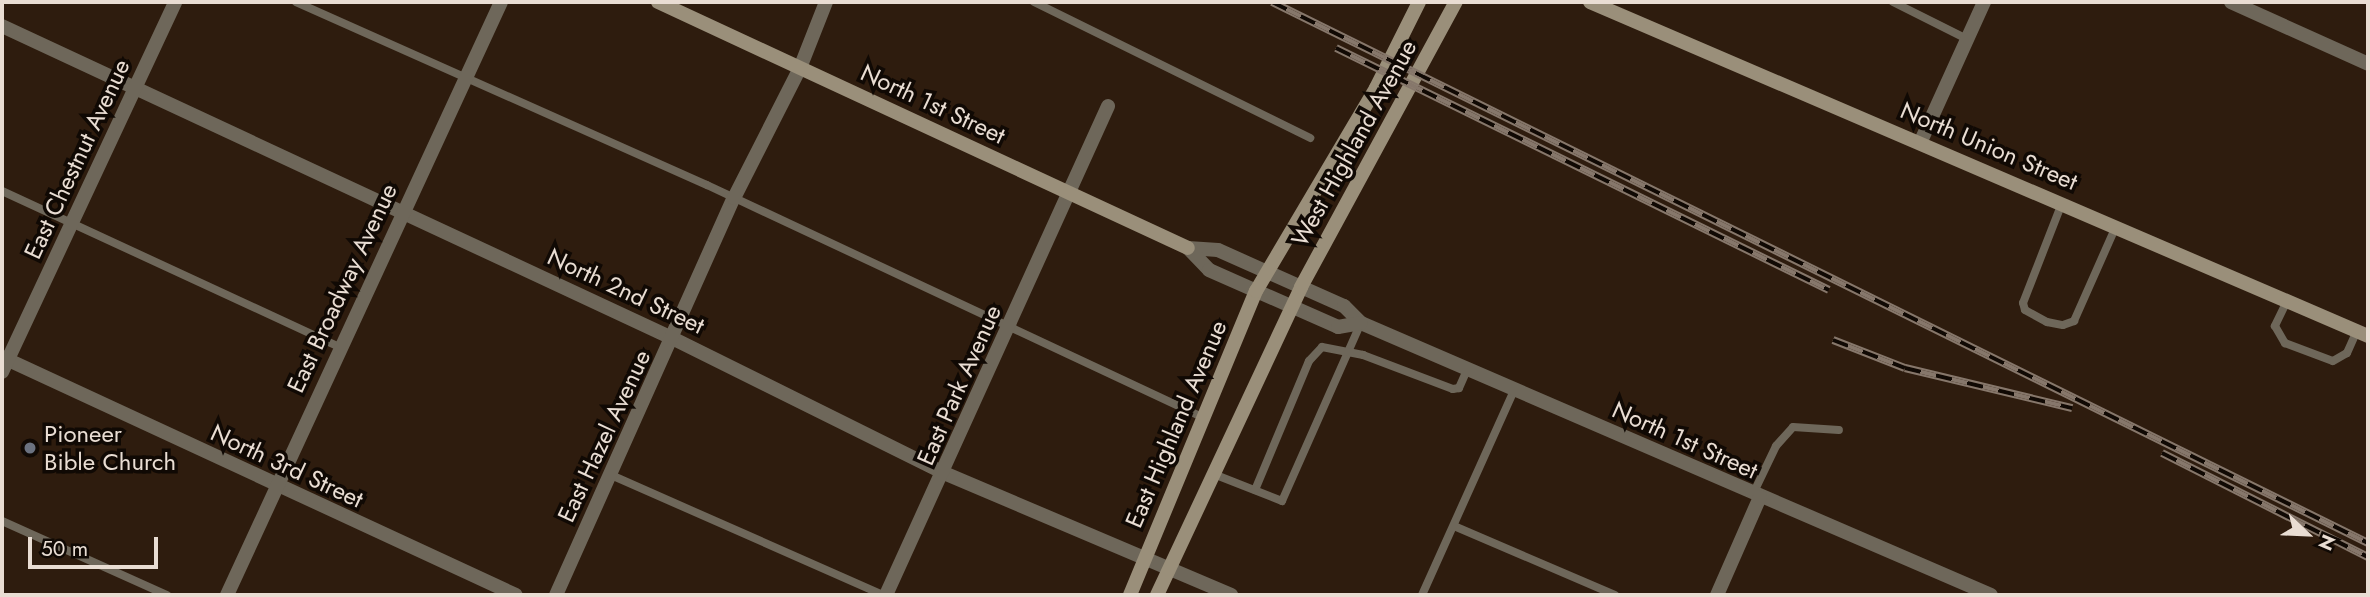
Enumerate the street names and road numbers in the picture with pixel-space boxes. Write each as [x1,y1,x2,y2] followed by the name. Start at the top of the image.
[1285,35,1423,251] street label: West Highland Avenue
[18,55,136,263] street label: East Chestnut Avenue
[856,58,1010,150] street label: North 1st Street
[1896,96,2082,196] street label: North Union Street
[281,179,403,397] street label: East Broadway Avenue
[543,242,709,340] street label: North 2nd Street
[911,301,1007,469] street label: East Park Avenue
[1119,316,1233,532] street label: East Highland Avenue
[552,345,656,527] street label: East Hazel Avenue
[1608,395,1762,485] street label: North 1st Street
[206,418,368,514] street label: North 3rd Street

